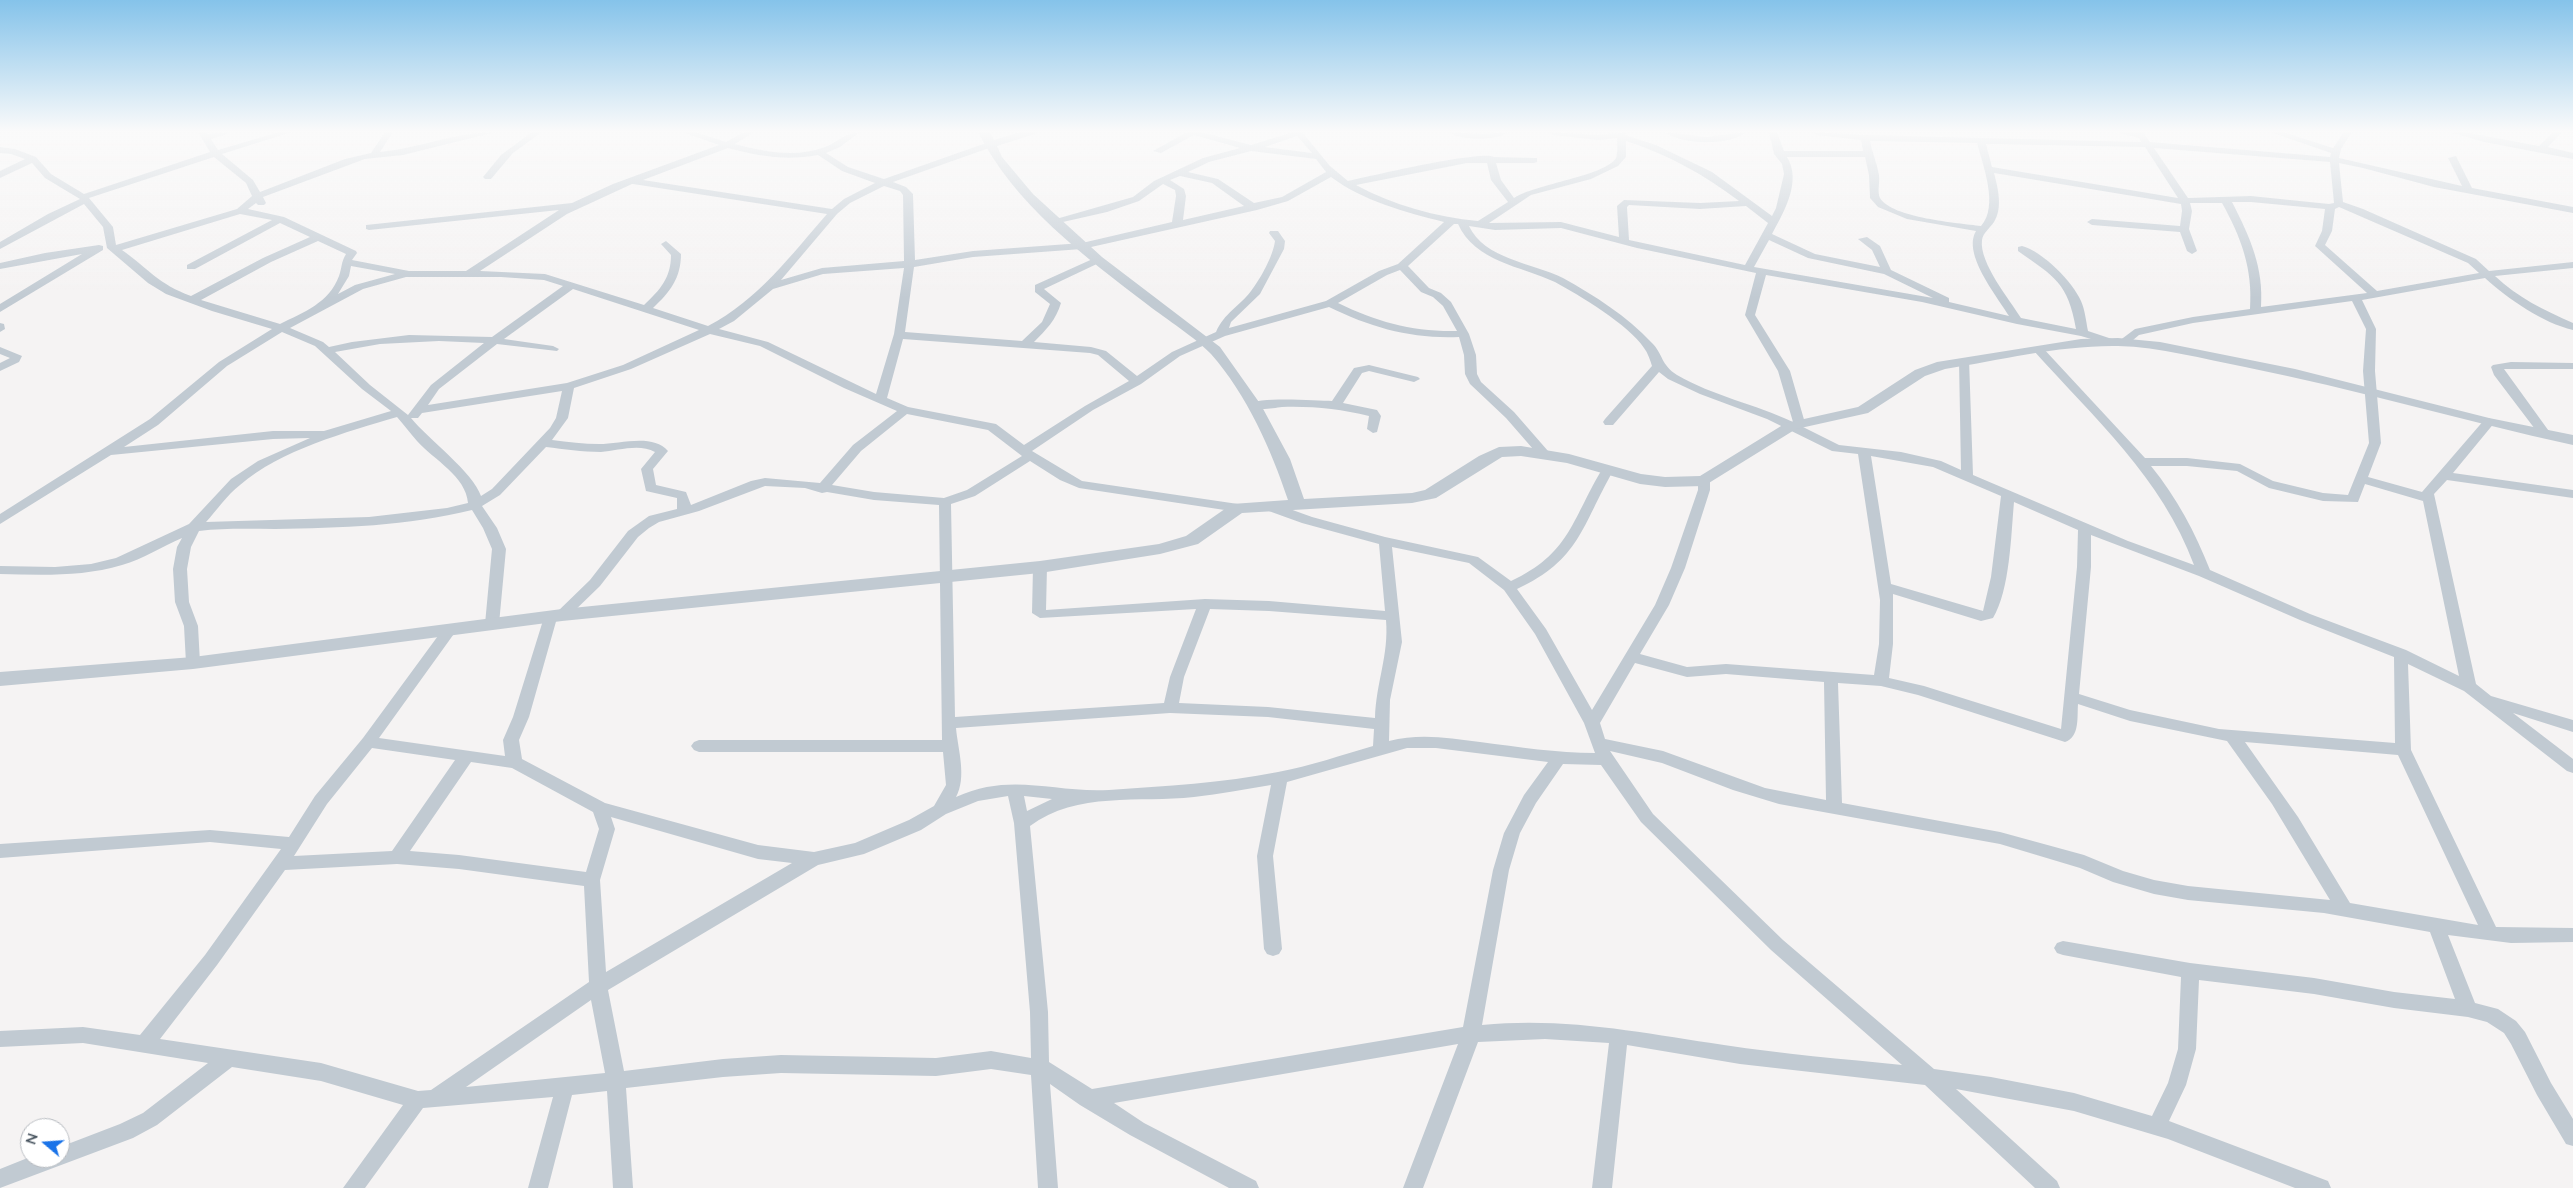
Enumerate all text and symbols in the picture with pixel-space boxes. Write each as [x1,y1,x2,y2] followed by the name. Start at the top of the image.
[20,1118,70,1168] north arrow
[21,1131,41,1146] text: N

